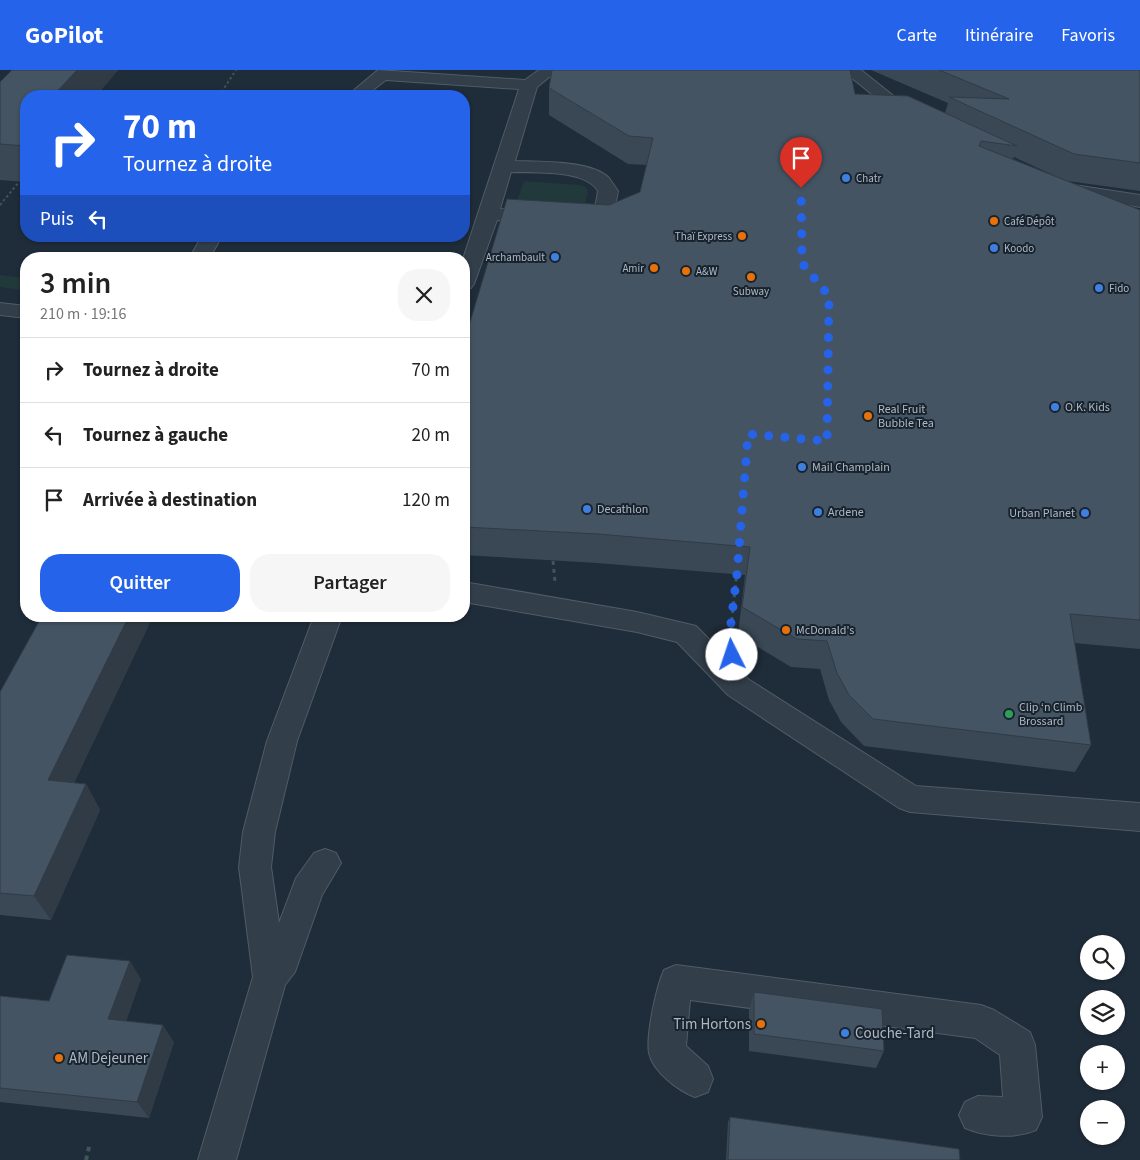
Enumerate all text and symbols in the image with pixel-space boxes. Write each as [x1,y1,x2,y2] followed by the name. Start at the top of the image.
[25,18,103,53] text: GoPilot
[897,23,937,48] text: Carte
[965,23,1033,48] text: Itinéraire
[1061,23,1115,48] text: Favoris
[123,102,197,152] text: 70 m
[40,110,105,175] icon: right
[780,137,822,188] pin
[787,144,815,172] icon: arrive
[123,148,272,180] text: Tournez à droite
[856,171,881,186] place label: Chatr
[840,172,852,184] marker: Chatr
[84,205,112,233] icon: left
[40,206,74,233] text: Puis
[1004,214,1055,229] place label: Café Dépôt
[988,215,1000,227] marker: Café Dépôt
[675,229,732,244] place label: Thaï Express
[736,230,748,242] marker: Thaï Express
[1004,241,1034,256] place label: Koodo
[988,242,1000,254] marker: Koodo
[486,250,545,265] place label: Archambault
[549,251,561,263] marker: Archambault
[622,261,644,276] place label: Amir
[40,262,111,305] text: 3 min
[648,262,660,274] marker: Amir
[696,264,718,279] place label: A&W
[680,265,692,277] marker: A&W
[398,269,450,321] button: close
[745,271,757,283] marker: Subway
[1109,281,1129,296] place label: Fido
[1093,282,1105,294] marker: Fido
[733,284,769,299] place label: Subway
[40,303,127,325] text: 210 m · 19:16
[40,356,68,384] icon: right
[83,357,219,384] text: Tournez à droite
[412,357,450,384] text: 70 m
[1065,399,1110,416] place label: O.K. Kids
[878,401,934,432] place label: Real Fruit Bubble Tea
[1049,401,1061,413] marker: O.K. Kids
[862,410,874,422] marker: Real Fruit Bubble Tea
[40,421,68,449] icon: left
[83,422,228,449] text: Tournez à gauche
[412,422,450,449] text: 20 m
[812,459,890,476] place label: Mail Champlain
[796,461,808,473] marker: Mail Champlain
[40,486,68,514] icon: arrive
[83,487,257,514] text: Arrivée à destination
[402,487,450,514] text: 120 m
[597,501,648,518] place label: Decathlon
[581,503,593,515] marker: Decathlon
[828,504,864,521] place label: Ardene
[1009,505,1075,522] place label: Urban Planet
[812,506,824,518] marker: Ardene
[1079,507,1091,519] marker: Urban Planet
[40,554,240,612] button: Quitter
[250,554,450,612] button: Partager
[796,622,854,639] place label: McDonald's
[780,624,792,636] marker: McDonald's
[705,628,757,680] position arrow
[1019,699,1083,730] place label: Clip ‘n Climb Brossard
[1003,708,1015,720] marker: Clip ‘n Climb Brossard
[1080,935,1125,1145] map controls
[1080,935,1125,980] button: search
[1080,990,1125,1035] button: layers
[673,1014,751,1035] place label: Tim Hortons
[755,1018,767,1030] marker: Tim Hortons
[855,1023,934,1044] place label: Couche-Tard
[839,1027,851,1039] marker: Couche-Tard
[1080,1045,1125,1090] button: +
[69,1048,149,1069] place label: AM Dejeuner
[53,1052,65,1064] marker: AM Dejeuner
[1080,1100,1125,1145] button: −

